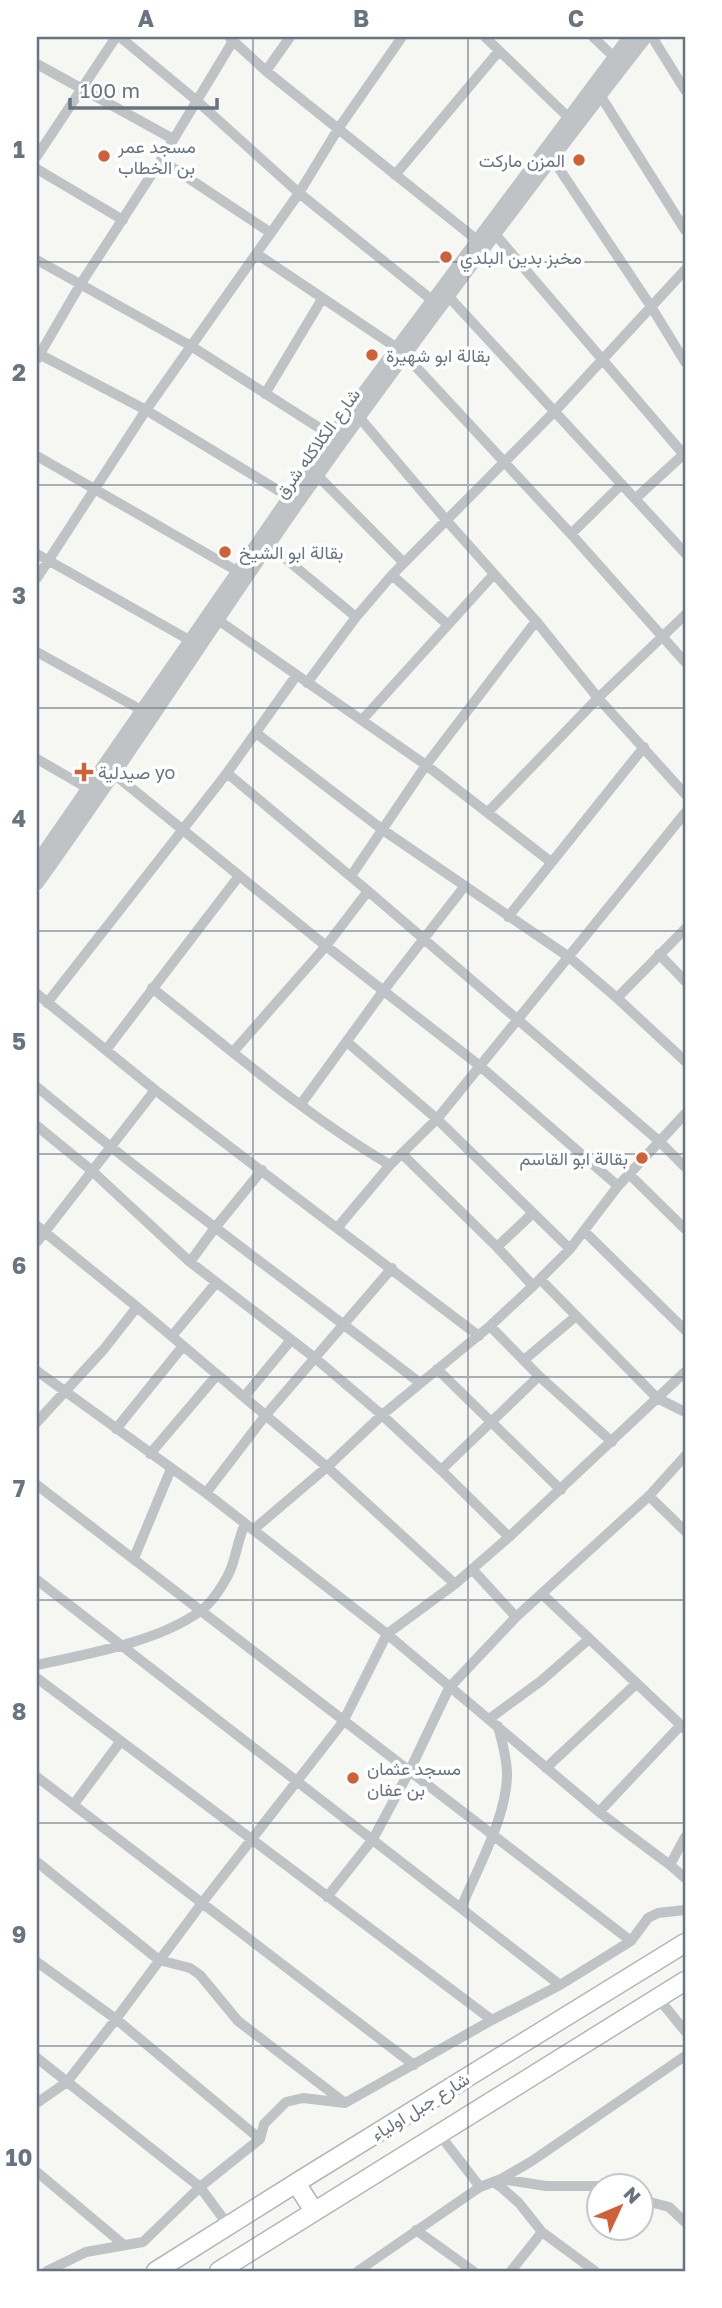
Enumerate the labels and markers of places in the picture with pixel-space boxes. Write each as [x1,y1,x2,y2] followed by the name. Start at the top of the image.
[117,135,196,179] place label: مسجد عمر بن الخطاب
[96,148,112,164] marker: مسجد عمر بن الخطاب
[479,149,565,172] place label: المزن ماركت
[571,152,587,168] marker: المزن ماركت
[460,246,582,273] place label: مخبز بدين البلدي
[438,249,454,265] marker: مخبز بدين البلدي
[386,344,490,367] place label: بقالة ابو شهيرة
[364,347,380,363] marker: بقالة ابو شهيرة
[239,541,343,565] place label: بقالة ابو الشيخ
[217,544,233,560] marker: بقالة ابو الشيخ
[98,761,175,783] place label: صيدلية yo
[76,764,92,780] marker: صيدلية yo
[519,1147,628,1171] place label: بقالة ابو القاسم
[634,1150,650,1166] marker: بقالة ابو القاسم
[367,1757,461,1801] place label: مسجد عثمان بن عفان
[345,1770,361,1786] marker: مسجد عثمان بن عفان

